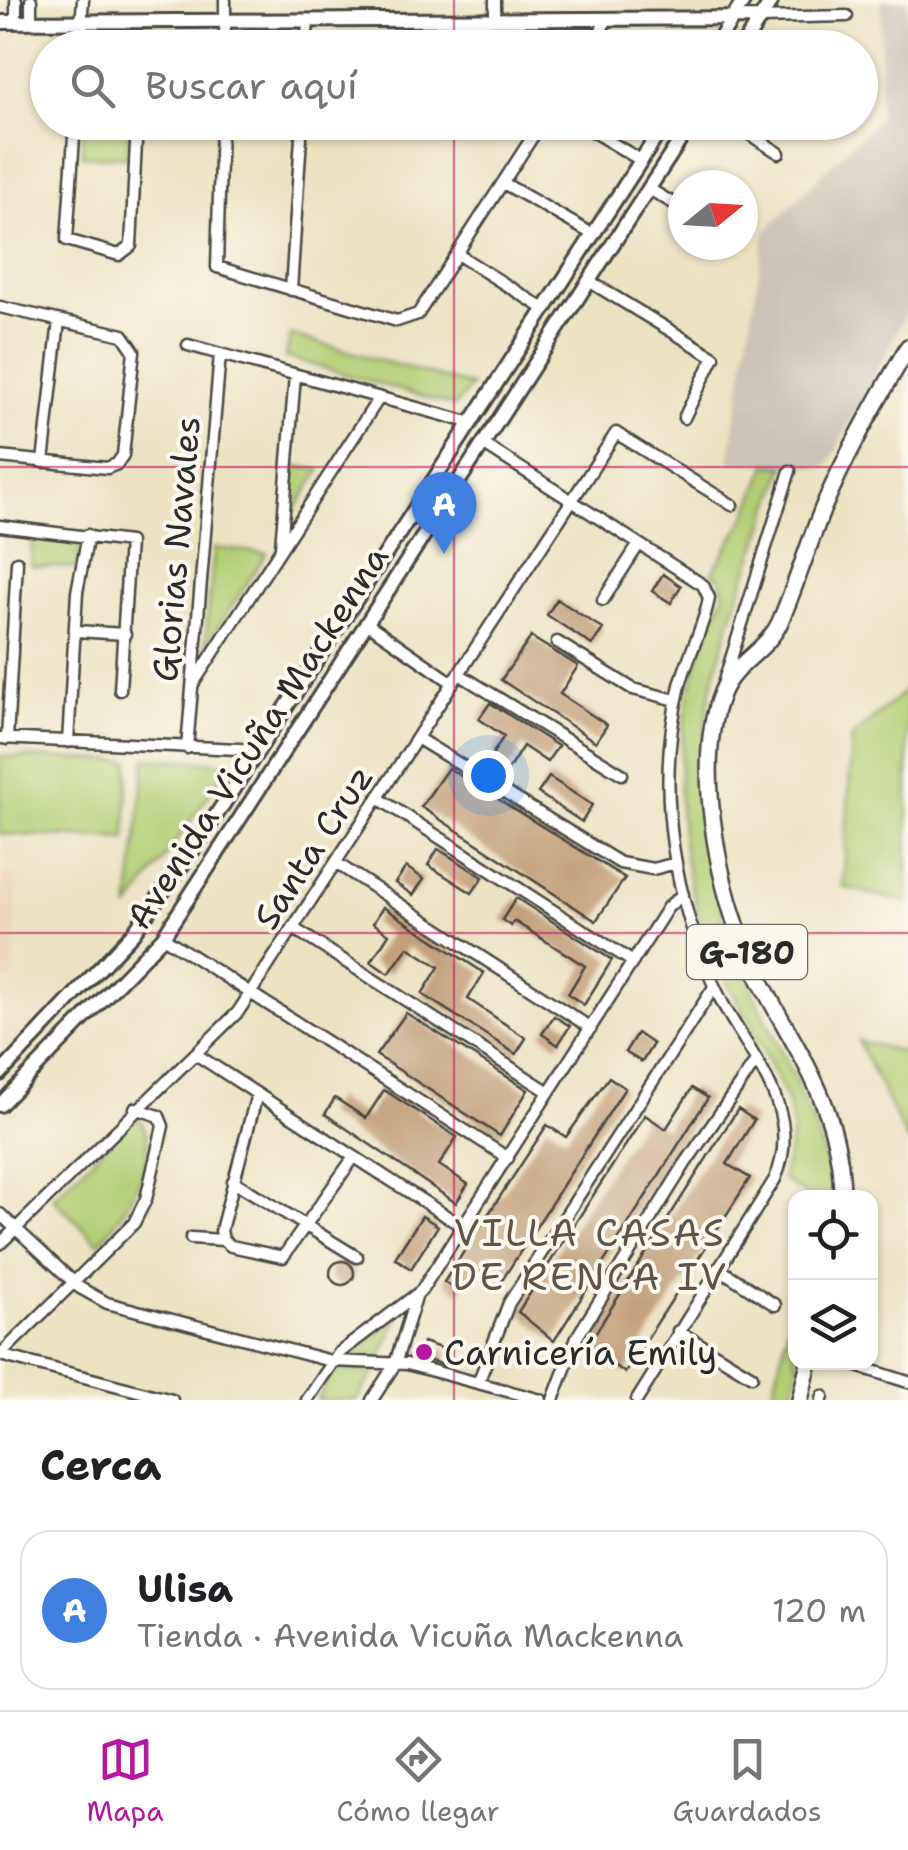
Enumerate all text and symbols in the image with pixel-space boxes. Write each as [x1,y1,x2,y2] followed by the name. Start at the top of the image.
[30,30,878,140] search box
[65,58,120,113] icon: search
[145,60,358,111] text: Buscar aquí
[668,170,758,260] north arrow
[141,414,211,684] street label: Glorias Navales
[412,472,476,554] pin: A
[115,536,399,938] street label: Avenida Vicuña Mackenna
[463,750,514,801] your location
[243,756,383,938] street label: Santa Cruz
[687,925,807,979] road number: G-180
[788,1190,878,1370] map controls
[788,1190,878,1280] button: locate
[452,1207,728,1302] district label: VILLA CASAS DE RENCA IV
[788,1280,878,1370] button: layers
[444,1329,717,1376] place label: Carnicería Emily
[413,1341,435,1363] marker: Carnicería Emily
[40,1437,161,1493] text: Cerca
[137,1563,233,1614] text: Ulisa
[62,1589,87,1632] text: A
[772,1589,866,1632] text: 120 m
[137,1614,683,1657] text: Tienda · Avenida Vicuña Mackenna
[86,1732,164,1830] tab: Mapa
[337,1732,500,1830] tab: Cómo llegar
[673,1732,822,1830] tab: Guardados

